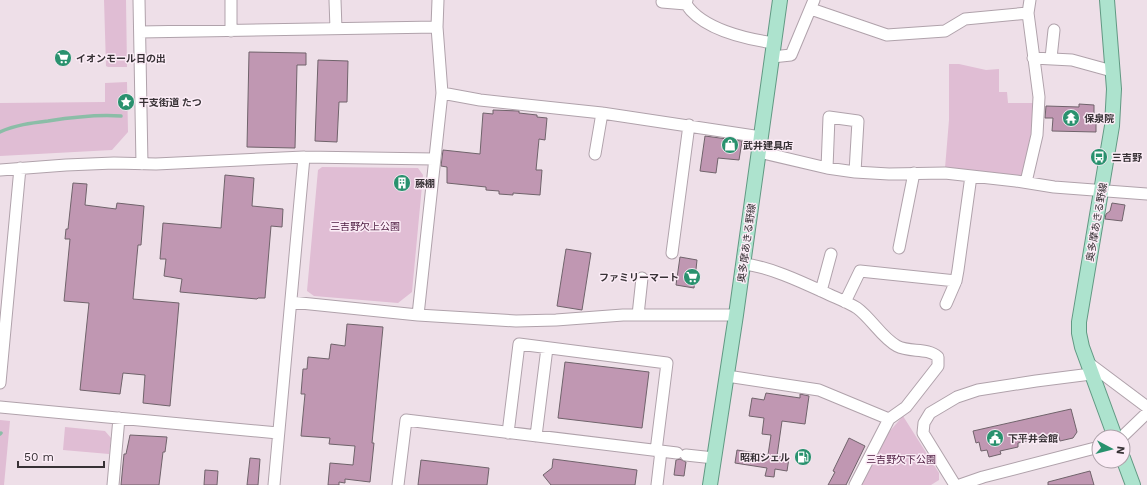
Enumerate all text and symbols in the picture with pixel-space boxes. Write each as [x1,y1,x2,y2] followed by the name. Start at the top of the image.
[53,48,73,68] supermarket icon: イオンモール日の出
[76,53,166,64] place label: イオンモール日の出
[116,92,136,112] place icon: 干支街道 たつ
[139,97,202,108] place label: 干支街道 たつ
[1061,108,1081,128] temple icon: 保泉院
[1084,113,1114,124] place label: 保泉院
[720,135,740,155] shop icon: 武井建具店
[743,140,793,151] place label: 武井建具店
[1089,147,1109,167] bus stop icon: 三吉野
[1112,152,1143,163] place label: 三吉野
[392,173,412,193] building icon: 藤棚
[415,178,435,189] place label: 藤棚
[1084,182,1109,262] street label: 奥多摩あきる野線
[735,203,757,283] street label: 奥多摩あきる野線
[330,221,400,232] park label: 三吉野欠上公園
[682,267,702,287] supermarket icon: ファミリーマート
[599,272,679,283] place label: ファミリーマート
[985,428,1005,448] public building icon: 下平井会館
[1091,429,1131,469] north arrow
[1008,433,1058,444] place label: 下平井会館
[18,443,104,469] scale bar
[1113,445,1127,455] text: N
[793,447,813,467] fuel station icon: 昭和シェル
[24,450,54,464] text: 50 m
[740,452,790,463] place label: 昭和シェル
[866,454,936,465] park label: 三吉野欠下公園

